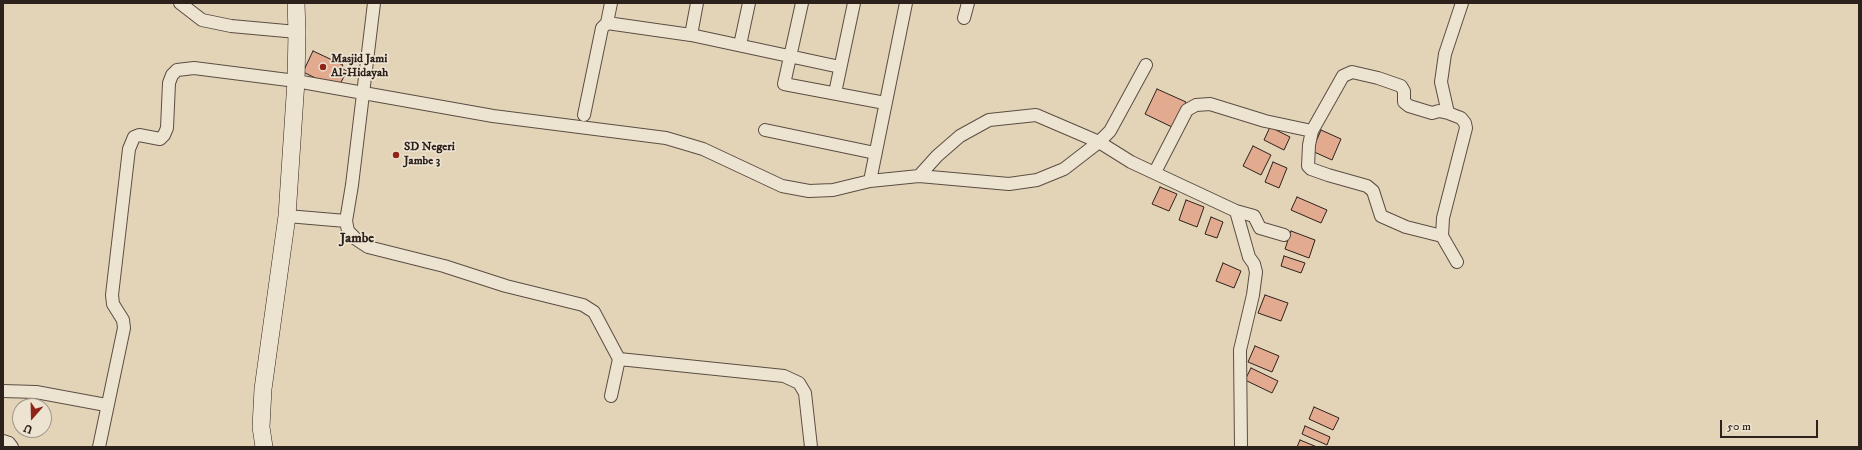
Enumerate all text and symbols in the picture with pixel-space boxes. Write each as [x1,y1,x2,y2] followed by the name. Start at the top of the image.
[331,53,388,81] place label: Masjid Jami Al-Hidayah
[318,62,328,72] marker: Masjid Jami Al-Hidayah
[404,141,455,169] place label: SD Negeri Jambe 3
[391,150,401,160] marker: SD Negeri Jambe 3
[340,231,374,247] district label: Jambe
[12,398,52,438] north arrow
[1722,412,1820,438] scale bar
[1727,419,1751,434] text: 50 m
[22,420,35,436] text: U

